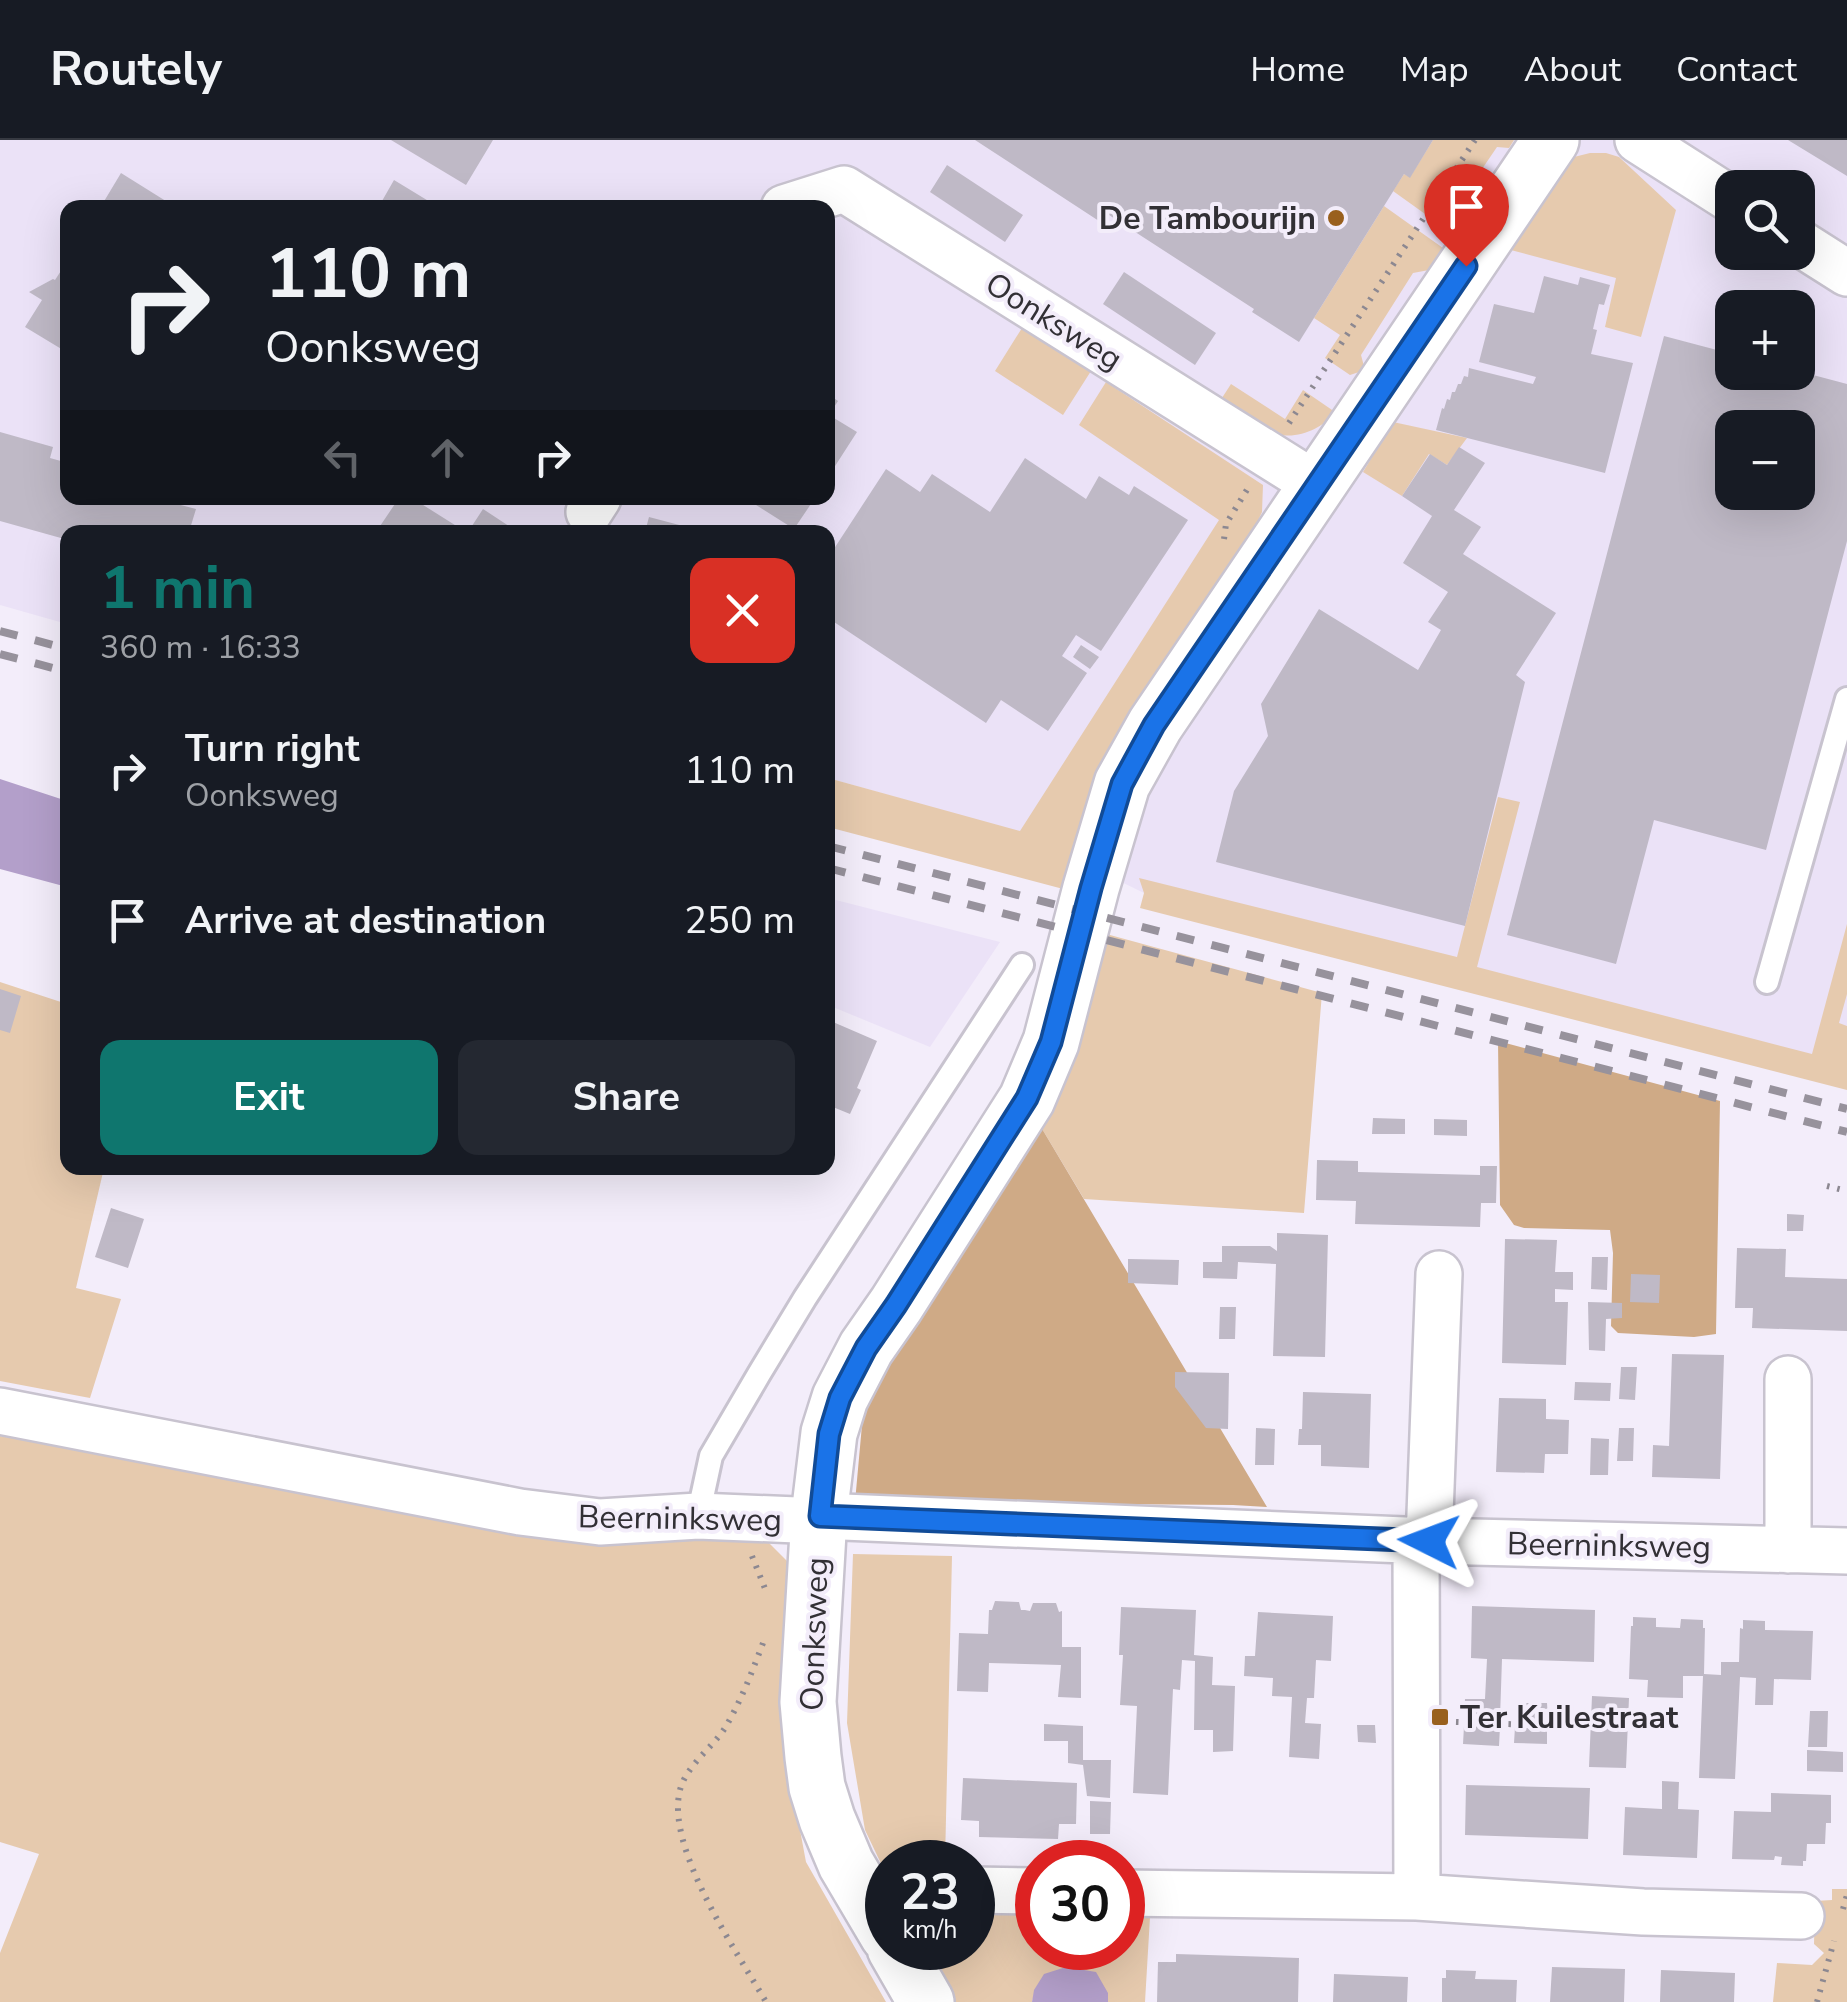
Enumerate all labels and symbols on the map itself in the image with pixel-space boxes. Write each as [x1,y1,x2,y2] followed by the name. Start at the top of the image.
[1424,164,1509,267] pin
[1099,197,1316,240] place label: De Tambourijn
[1325,207,1347,229] marker: De Tambourijn
[977,262,1130,380] street label: Oonksweg
[1377,1489,1481,1593] position arrow
[578,1495,782,1542] street label: Beerninksweg
[1507,1522,1711,1569] street label: Beerninksweg
[790,1556,839,1712] street label: Oonksweg
[1460,1696,1679,1739] place label: Ter Kuilestraat
[1429,1706,1451,1728] marker: Ter Kuilestraat
[1015,1840,1145,1970] speed limit sign: 30

